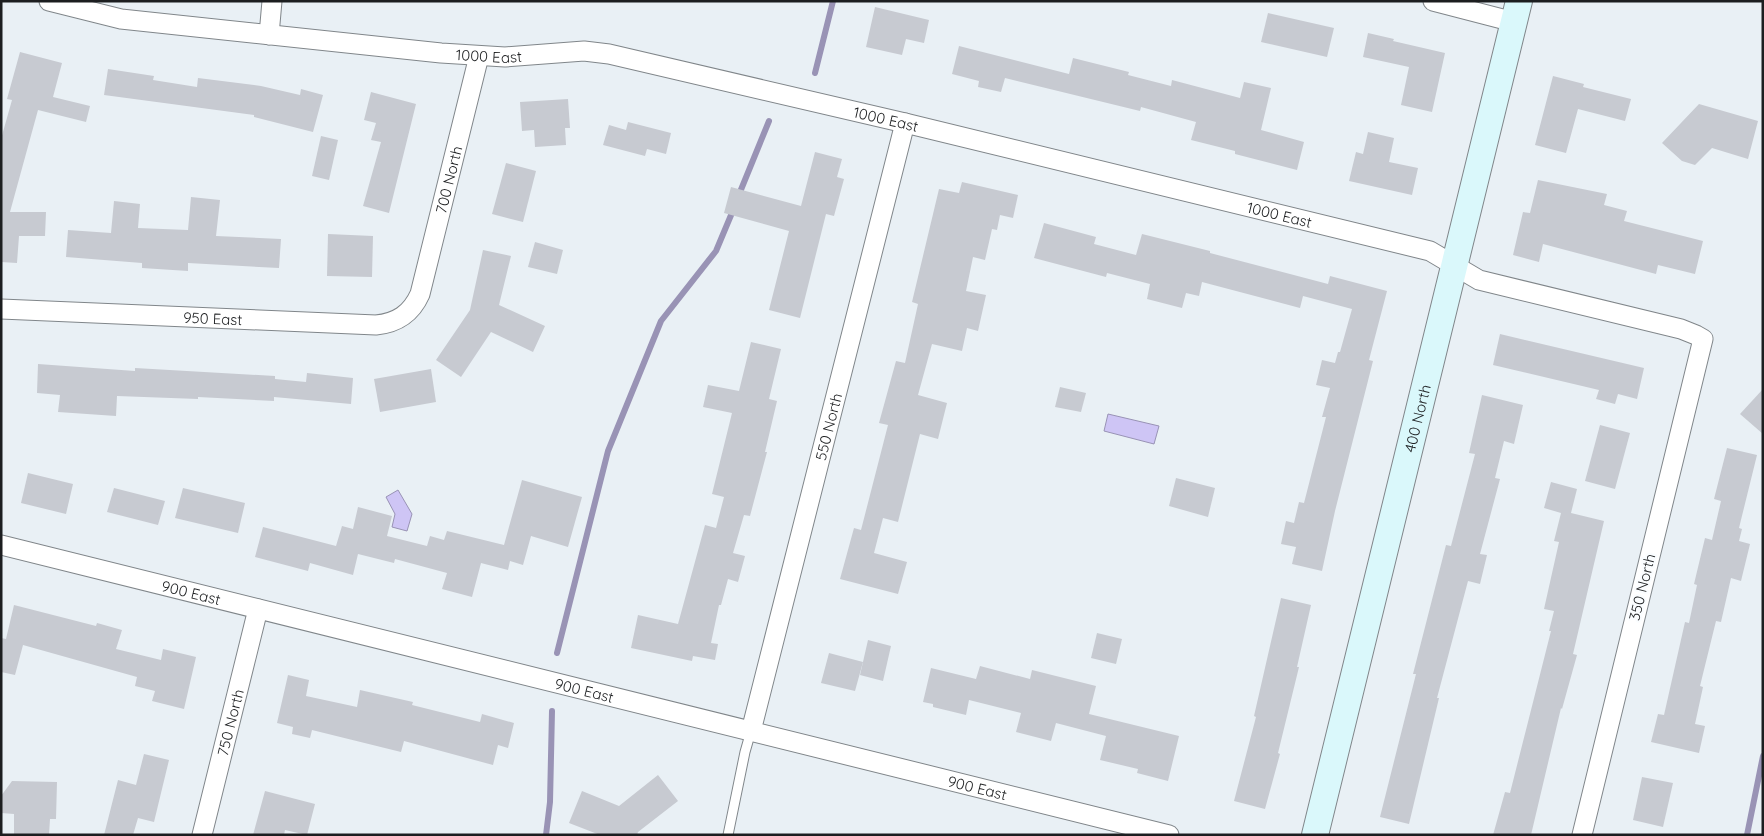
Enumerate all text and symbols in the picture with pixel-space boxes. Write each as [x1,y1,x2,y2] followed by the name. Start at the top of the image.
[455,44,523,67] street label: 1000 East
[852,102,921,135] street label: 1000 East
[431,144,466,215] street label: 700 North
[1245,197,1314,231] street label: 1000 East
[183,307,243,329] street label: 950 East
[1399,382,1434,454] street label: 400 North
[810,391,846,462] street label: 550 North
[1625,552,1659,622] street label: 350 North
[160,576,223,609] street label: 900 East
[553,673,616,706] street label: 900 East
[212,687,247,758] street label: 750 North
[946,771,1009,804] street label: 900 East

